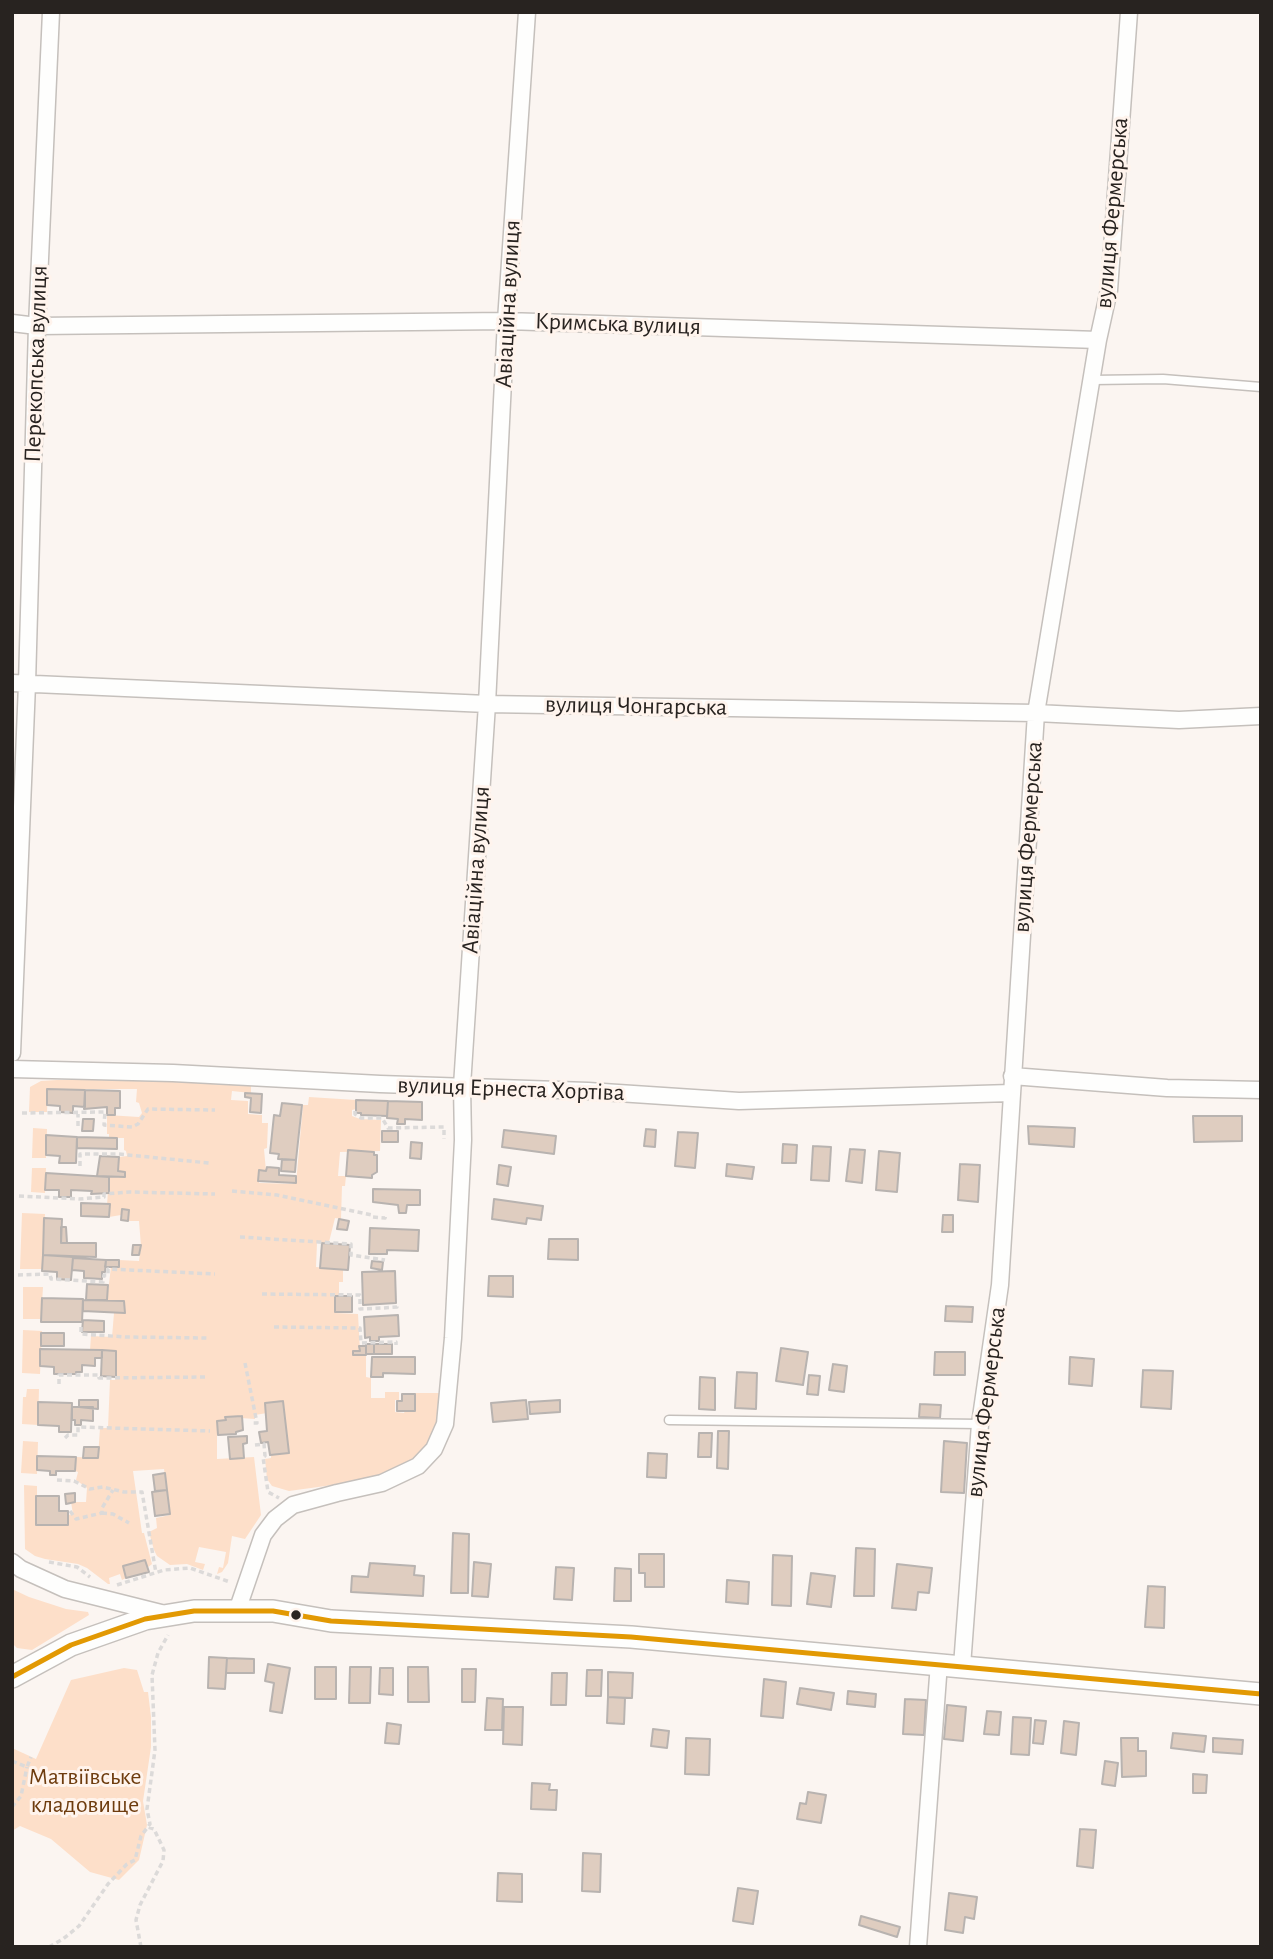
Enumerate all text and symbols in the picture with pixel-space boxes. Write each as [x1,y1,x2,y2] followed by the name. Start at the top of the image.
[1089,116,1135,310] street label: вулиця Фермерська
[489,219,527,389] street label: Авіаційна вулиця
[18,265,54,463] street label: Перекопська вулиця
[535,307,701,341] street label: Кримська вулиця
[545,690,727,722] street label: вулиця Чонгарська
[1007,740,1049,934] street label: вулиця Фермерська
[456,785,496,955] street label: Авіаційна вулиця
[397,1071,625,1107] street label: вулиця Ернеста Хортіва
[960,1305,1012,1499] street label: вулиця Фермерська
[289,1608,303,1622] unlabelled marker
[29,1763,141,1819] park label: Матвіївське кладовище

